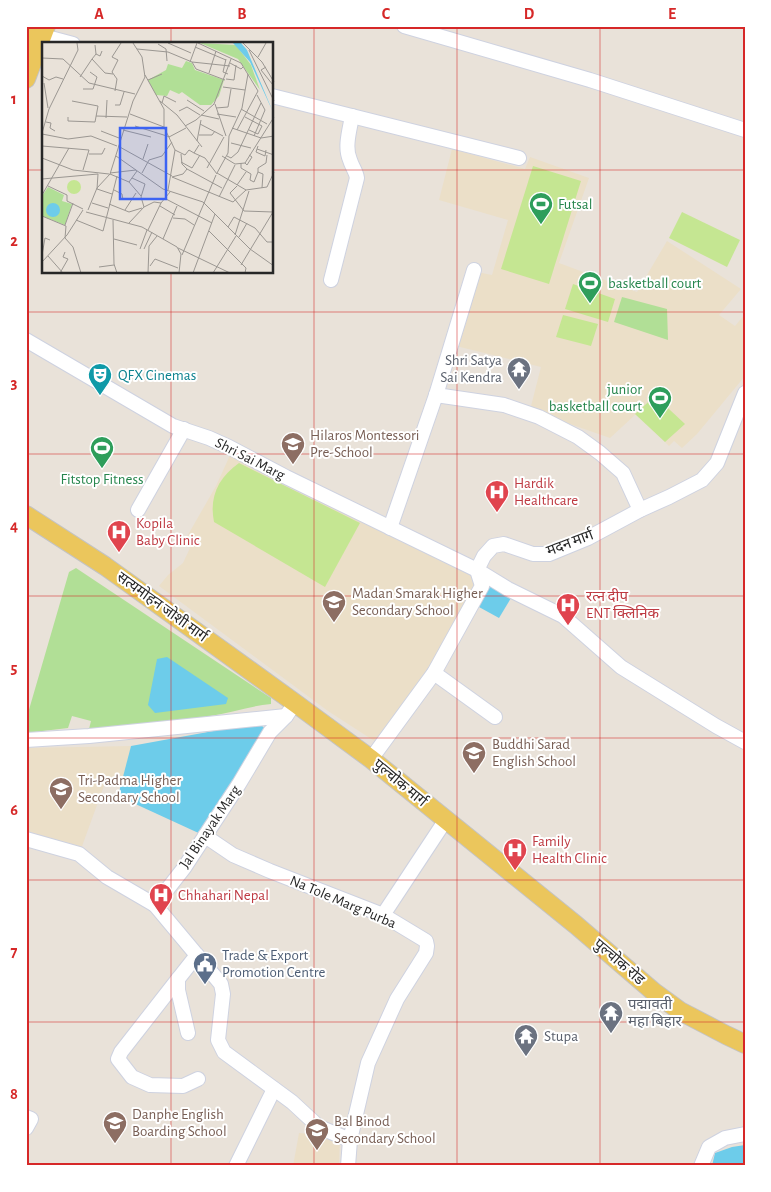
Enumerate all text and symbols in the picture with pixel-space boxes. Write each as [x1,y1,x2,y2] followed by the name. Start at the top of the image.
[94,6,104,22] text: A
[237,6,247,22] text: B
[382,6,391,22] text: C
[524,6,535,22] text: D
[668,6,676,22] text: E
[42,42,274,274] inset map
[11,91,17,107] text: 1
[528,191,554,225] sports icon: Futsal
[558,197,592,212] place label: Futsal
[10,233,18,249] text: 2
[577,270,603,304] sports icon: basketball court
[608,276,702,291] place label: basketball court
[440,353,502,385] place label: Shri Satya Sai Kendra
[506,356,532,390] temple icon: Shri Satya Sai Kendra
[87,362,113,396] theatre icon: QFX Cinemas
[118,368,196,383] place label: QFX Cinemas
[11,375,18,391] text: 3
[549,382,642,414] place label: junior basketball court
[647,385,673,419] sports icon: junior basketball court
[310,428,419,460] place label: Hilaros Montessori Pre-School
[280,431,306,465] school or university icon: Hilaros Montessori Pre-School
[89,435,115,469] sports icon: Fitstop Fitness
[213,435,288,483] street label: Shri Sai Marg
[60,472,144,487] place label: Fitstop Fitness
[514,476,578,508] place label: Hardik Healthcare
[484,479,510,513] hospital icon: Hardik Healthcare
[136,516,200,548] place label: Kopila Baby Clinic
[10,518,18,534] text: 4
[106,519,132,553] hospital icon: Kopila Baby Clinic
[544,525,597,559] street label: मदन मार्ग
[114,568,212,645] street label: सत्यमोहन जोशी मार्ग
[352,586,483,618] place label: Madan Smarak Higher Secondary School
[586,588,660,621] place label: रत्न दीप ENT क्लिनिक
[321,589,347,623] school or university icon: Madan Smarak Higher Secondary School
[555,592,581,626] hospital icon: रत्न दीप ENT क्लिनिक
[11,660,18,676] text: 5
[492,737,576,769] place label: Buddhi Sarad English School
[461,740,487,774] school or university icon: Buddhi Sarad English School
[369,755,432,812] street label: पुल्चोक मार्ग
[78,773,181,805] place label: Tri-Padma Higher Secondary School
[48,776,74,810] school or university icon: Tri-Padma Higher Secondary School
[177,782,244,871] street label: Jal Binayak Marg
[10,802,18,818] text: 6
[532,834,607,866] place label: Family Health Clinic
[502,837,528,871] hospital icon: Family Health Clinic
[288,873,398,931] street label: Na Tole Marg Purba
[148,882,174,916] hospital icon: Chhahari Nepal
[178,888,269,903] place label: Chhahari Nepal
[590,935,649,990] street label: पुल्चोक रोड
[11,944,18,960] text: 7
[222,948,326,980] place label: Trade & Export Promotion Centre
[192,951,218,985] public building icon: Trade & Export Promotion Centre
[628,996,683,1029] place label: पद्मावती महा बिहार
[598,1000,624,1034] temple icon: पद्मावती महा बिहार
[513,1023,539,1057] temple icon: Stupa
[544,1029,578,1044] place label: Stupa
[10,1086,18,1102] text: 8
[132,1107,227,1139] place label: Danphe English Boarding School
[102,1110,128,1144] school or university icon: Danphe English Boarding School
[334,1114,436,1146] place label: Bal Binod Secondary School
[304,1117,330,1151] school or university icon: Bal Binod Secondary School

